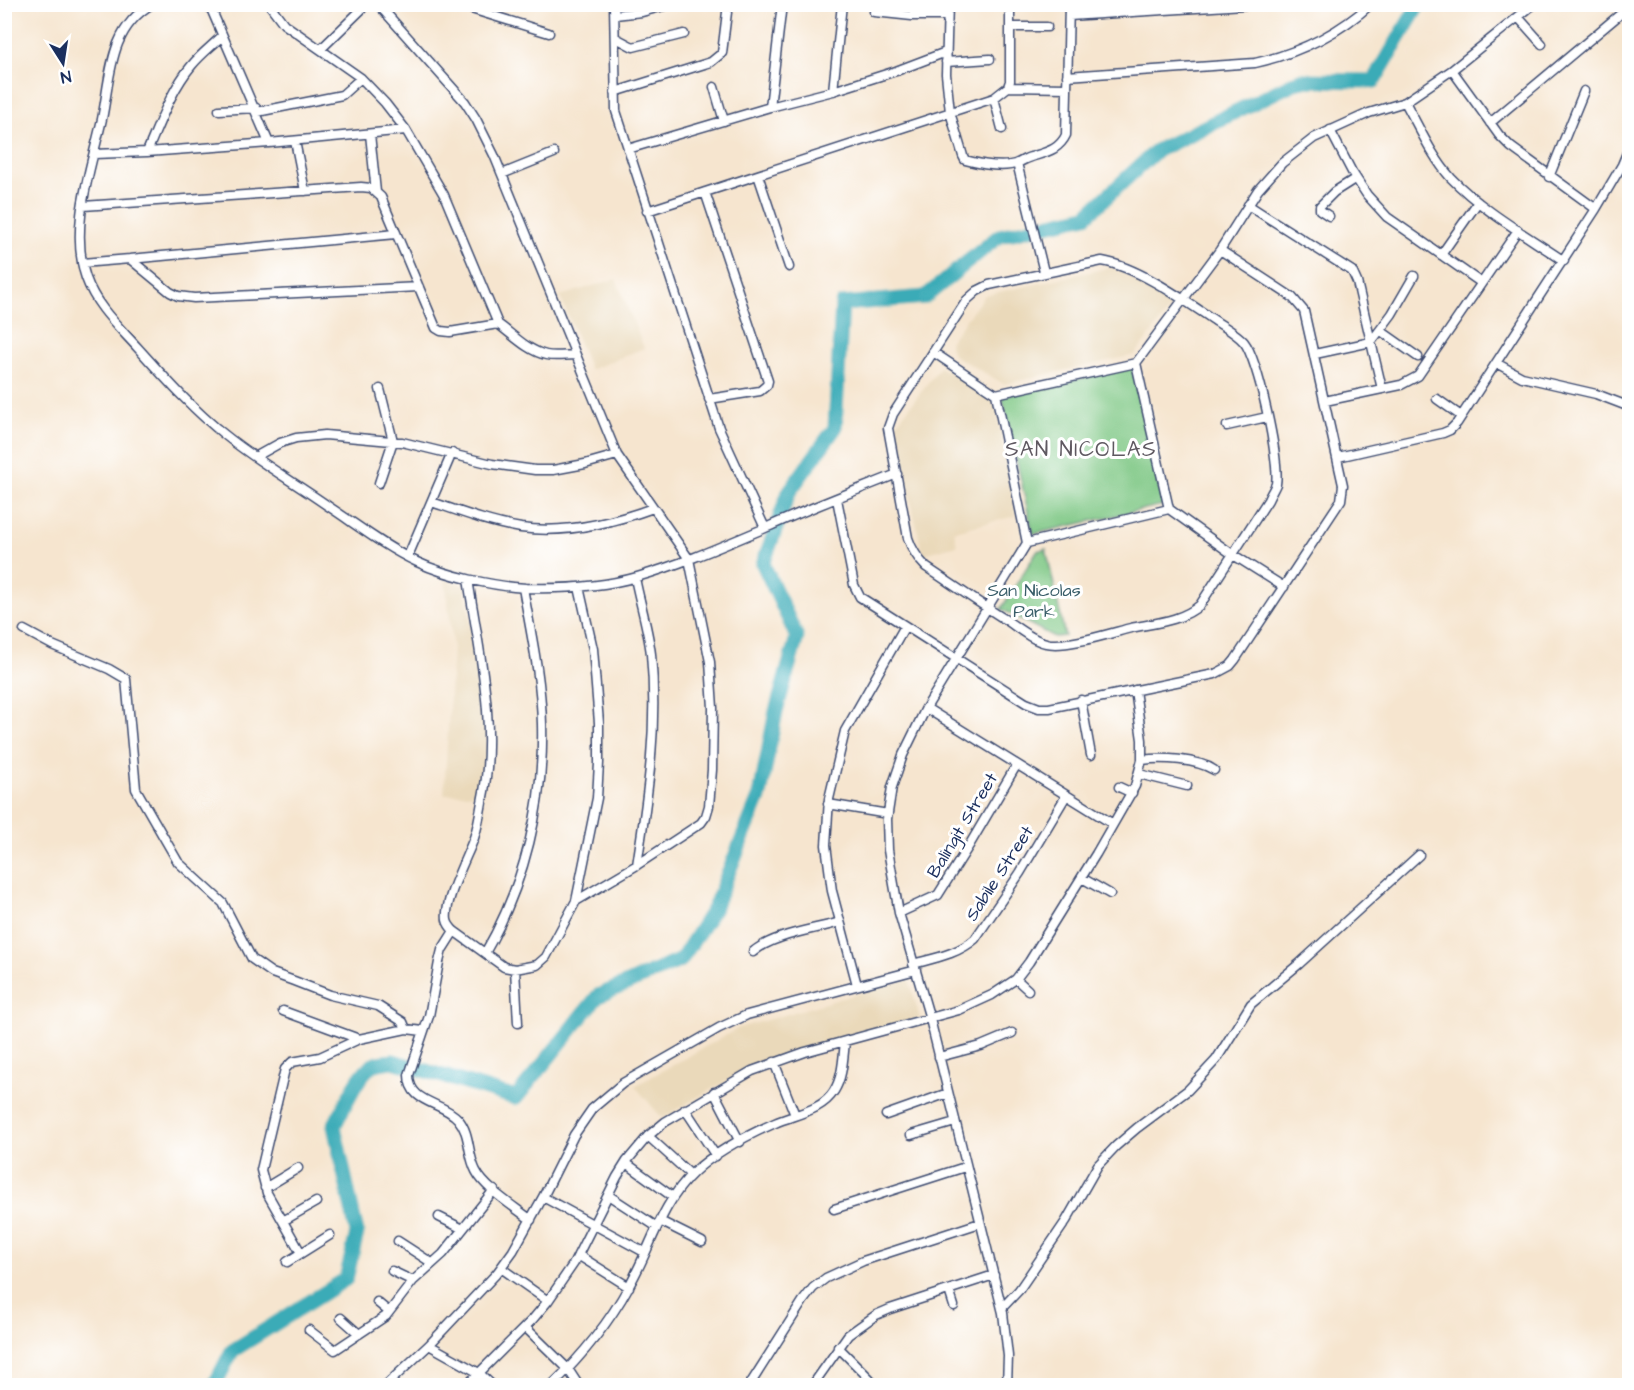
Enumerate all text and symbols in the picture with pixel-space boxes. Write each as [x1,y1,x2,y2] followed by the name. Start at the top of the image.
[33,33,93,93] north arrow
[59,65,73,88] text: N
[1005,435,1157,464] district label: SAN NICOLAS
[987,578,1081,624] park label: San Nicolas Park
[921,767,1005,883] street label: Balingit Street
[959,820,1040,926] street label: Sabile Street

